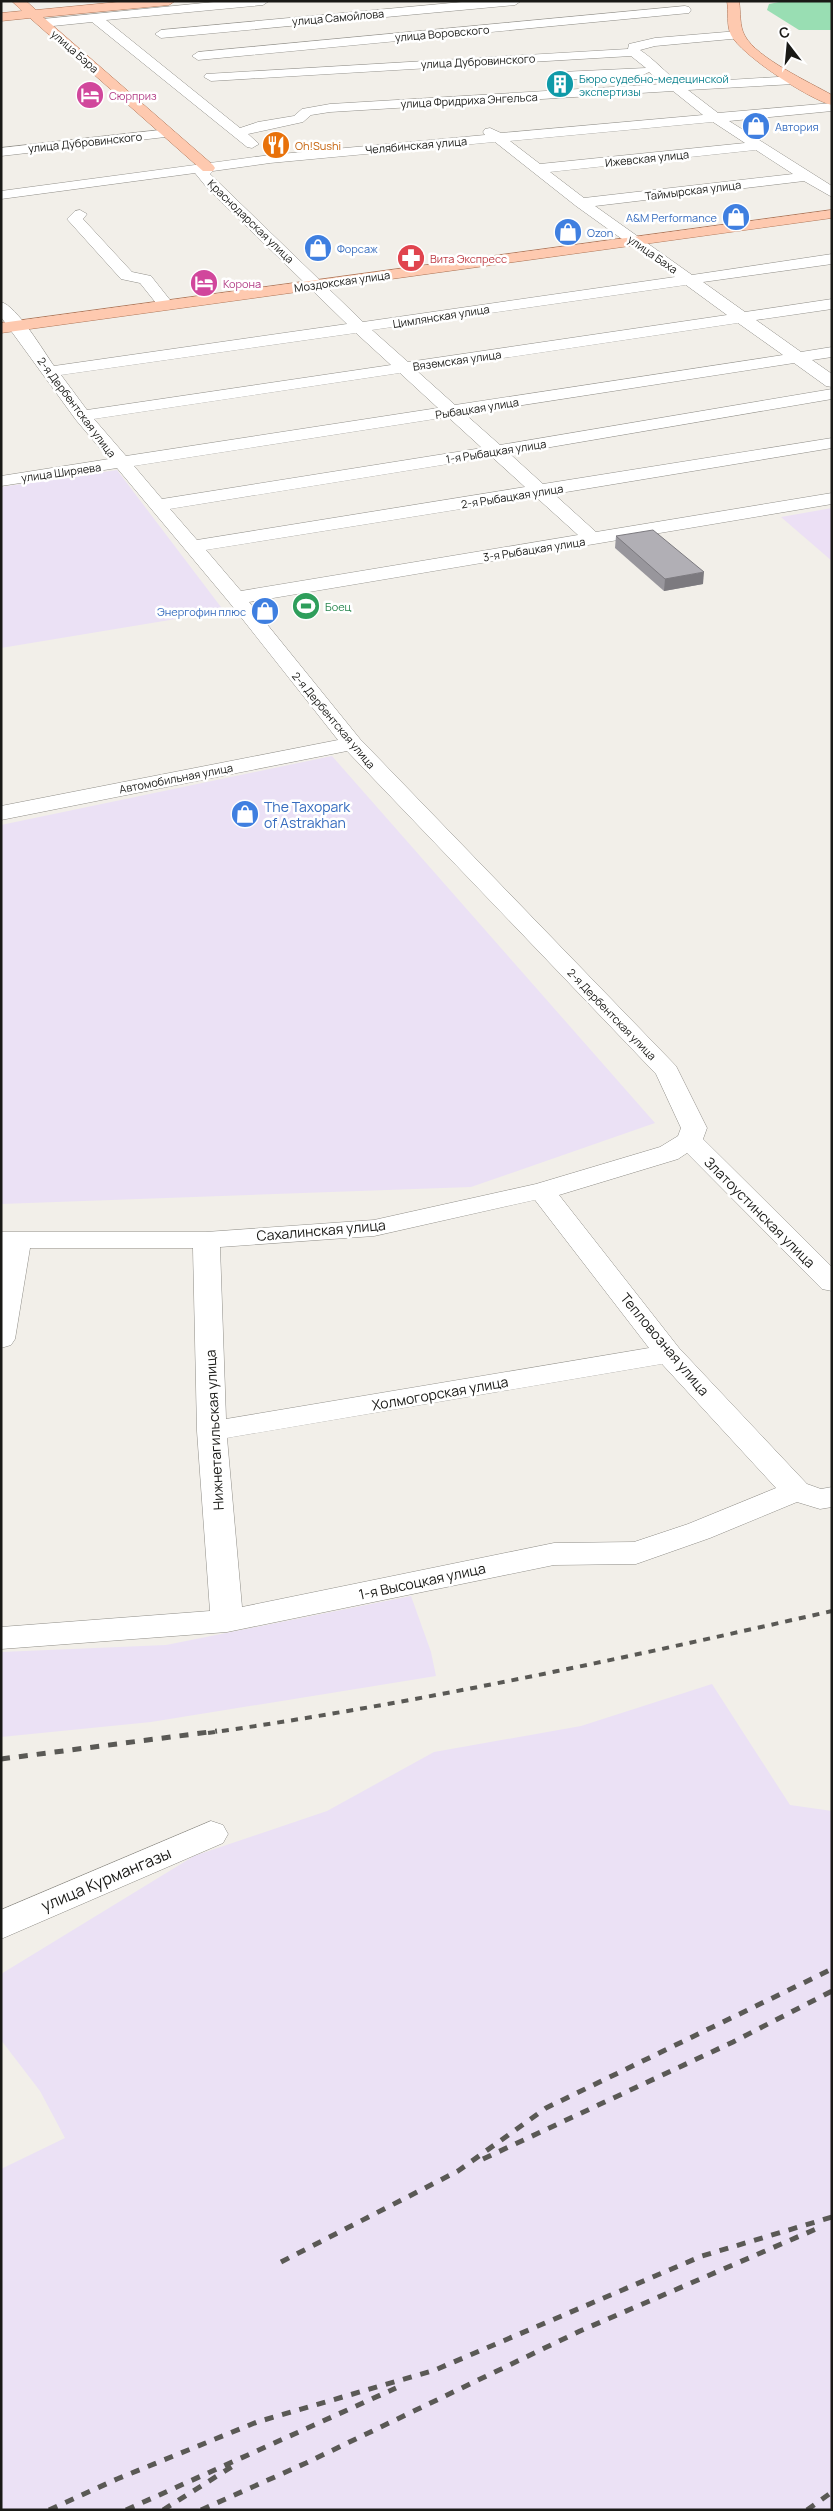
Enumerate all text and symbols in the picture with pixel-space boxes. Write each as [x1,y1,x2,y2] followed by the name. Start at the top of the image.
[291,5,385,29] street label: улица Самойлова
[763,20,813,70] north arrow
[394,21,490,45] street label: улица Воровского
[777,21,792,43] text: С
[48,26,102,76] street label: улица Бэра
[420,50,536,71] street label: улица Дубровинского
[545,69,575,99] building icon: Бюро судебно-медецинской экспертизы
[579,71,729,99] place label: Бюро судебно-медецинской экспертизы
[75,80,105,110] hotel icon: Сюрприз
[109,88,157,103] place label: Сюрприз
[400,89,538,111] street label: улица Фридриха Энгельса
[741,111,771,141] shop icon: Автория
[775,119,819,134] place label: Автория
[27,128,143,155] street label: улица Дубровинского
[261,130,291,160] restaurant icon: Oh!Sushi
[364,133,468,157] street label: Челябинская улица
[295,138,341,153] place label: Oh!Sushi
[604,146,690,170] street label: Ижевская улица
[205,176,297,266] street label: Краснодарская улица
[644,177,742,203] street label: Таймырская улица
[721,202,751,232] shop icon: A&M Performance
[626,210,718,225] place label: A&M Performance
[553,217,583,247] shop icon: Ozon
[587,225,613,240] place label: Ozon
[625,231,681,277] street label: улица Баха
[303,233,333,263] shop icon: Форсаж
[337,241,378,256] place label: Форсаж
[396,243,426,273] pharmacy icon: Вита Экспресс
[430,251,507,266] place label: Вита Экспресс
[293,267,391,295] street label: Моздокская улица
[189,268,219,298] hotel icon: Корона
[223,276,261,291] place label: Корона
[392,301,490,331] street label: Цимлянская улица
[412,346,502,374] street label: Вяземская улица
[34,354,120,460] street label: 2-я Дербентская улица
[434,394,520,422] street label: Рыбацкая улица
[445,436,547,466] street label: 1-я Рыбацкая улица
[20,459,102,485] street label: улица Ширяева
[460,481,564,511] street label: 2-я Рыбацкая улица
[482,534,586,564] street label: 3-я Рыбацкая улица
[291,591,321,621] sports icon: Боец
[250,596,280,626] shop icon: Энергофин плюс
[325,599,352,614] place label: Боец
[157,604,246,619] place label: Энергофин плюс
[289,668,379,772] street label: 2-я Дербентская улица
[118,760,234,796] street label: Автомобильная улица
[264,797,351,832] place label: The Taxopark of Astrakhan
[230,799,260,829] shop icon: The Taxopark of Astrakhan
[564,965,660,1063] street label: 2-я Дербентская улица
[700,1152,820,1272] street label: Златоустинская улица
[256,1215,386,1245] street label: Сахалинская улица
[616,1289,714,1399] street label: Тепловозная улица
[200,1349,228,1511] street label: Нижнетагильская улица
[370,1372,510,1414] street label: Холмогорская улица
[357,1558,487,1604] street label: 1-я Высоцкая улица
[38,1842,174,1916] street label: улица Курмангазы

